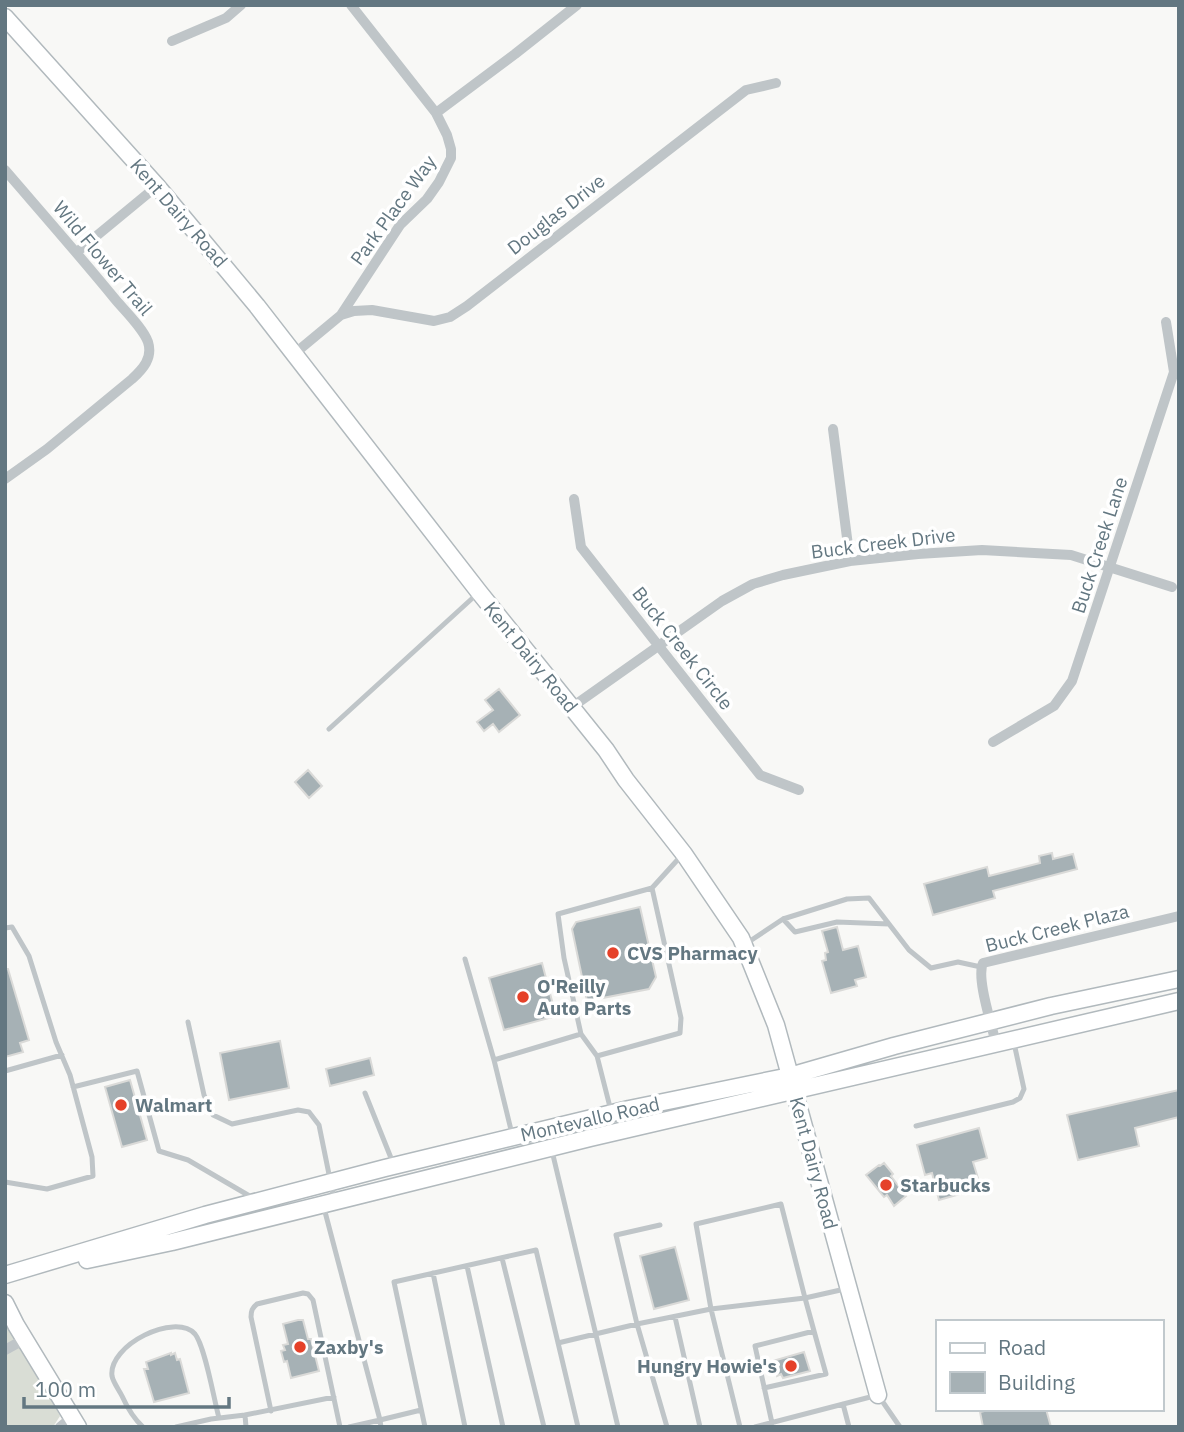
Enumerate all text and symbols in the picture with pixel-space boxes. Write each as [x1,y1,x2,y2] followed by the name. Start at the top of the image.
[345,150,441,270] street label: Park Place Way
[125,154,233,272] street label: Kent Dairy Road
[502,168,610,260] street label: Douglas Drive
[48,196,158,320] street label: Wild Flower Trail
[1066,474,1132,616] street label: Buck Creek Lane
[809,522,957,564] street label: Buck Creek Drive
[627,582,739,714] street label: Buck Creek Circle
[479,596,583,718] street label: Kent Dairy Road
[983,899,1131,957] street label: Buck Creek Plaza
[627,941,758,965] place label: CVS Pharmacy
[605,945,621,961] marker: CVS Pharmacy
[537,974,631,1020] place label: O'Reilly Auto Parts
[515,989,531,1005] marker: O'Reilly Auto Parts
[518,1091,662,1147] street label: Montevallo Road
[135,1093,212,1117] place label: Walmart
[785,1094,843,1232] street label: Kent Dairy Road
[113,1097,129,1113] marker: Walmart
[900,1173,991,1197] place label: Starbucks
[878,1177,894,1193] marker: Starbucks
[936,1320,1163,1411] legend
[998,1333,1046,1361] text: Road
[314,1335,384,1359] place label: Zaxby's
[292,1339,308,1355] marker: Zaxby's
[637,1354,777,1378] place label: Hungry Howie's
[783,1358,799,1374] marker: Hungry Howie's
[24,1366,229,1410] scale bar
[998,1368,1075,1396] text: Building
[35,1375,96,1403] text: 100 m

